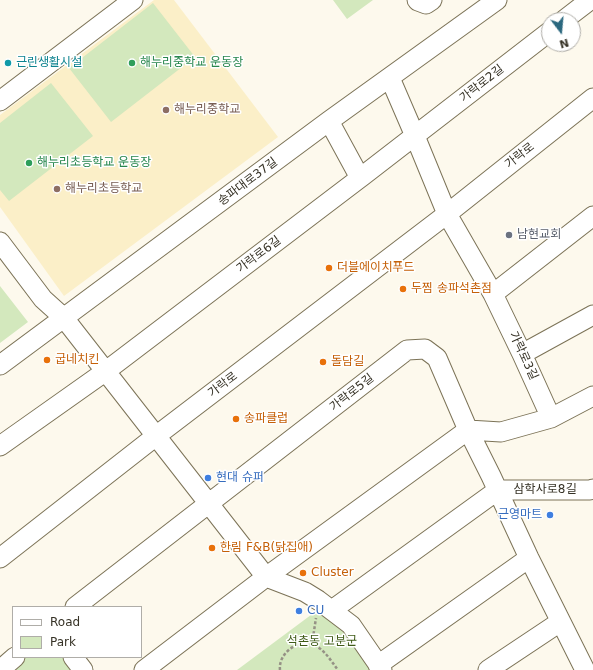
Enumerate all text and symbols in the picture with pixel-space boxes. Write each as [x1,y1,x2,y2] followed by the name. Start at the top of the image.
[541,12,581,52] north arrow
[558,36,570,51] text: N
[16,56,82,70] place label: 근린생활시설
[140,56,243,70] place label: 해누리중학교 운동장
[3,58,13,68] marker: 근린생활시설
[127,58,137,68] marker: 해누리중학교 운동장
[457,62,507,106] street label: 가락로2길
[174,103,240,117] place label: 해누리중학교
[161,105,171,115] marker: 해누리중학교
[503,140,537,172] street label: 가락로
[216,155,280,209] street label: 송파대로37길
[37,156,151,170] place label: 해누리초등학교 운동장
[24,158,34,168] marker: 해누리초등학교 운동장
[65,182,142,196] place label: 해누리초등학교
[52,184,62,194] marker: 해누리초등학교
[517,228,561,242] place label: 남현교회
[504,230,514,240] marker: 남현교회
[234,234,284,276] street label: 가락로6길
[337,261,414,275] place label: 더블에이치푸드
[324,263,334,273] marker: 더블에이치푸드
[411,282,492,296] place label: 두찜 송파석촌점
[398,284,408,294] marker: 두찜 송파석촌점
[506,329,540,383] street label: 가락로3길
[55,353,99,367] place label: 굽네치킨
[42,355,52,365] marker: 굽네치킨
[331,355,364,369] place label: 돌담길
[318,357,328,367] marker: 돌담길
[205,369,241,401] street label: 가락로
[327,371,377,415] street label: 가락로5길
[244,412,288,426] place label: 송파클럽
[231,414,241,424] marker: 송파클럽
[216,471,264,485] place label: 현대 슈퍼
[203,473,213,483] marker: 현대 슈퍼
[514,483,576,497] street label: 삼학사로8길
[498,508,542,522] place label: 근영마트
[545,510,555,520] marker: 근영마트
[220,541,313,555] place label: 한림 F&B(닭집애)
[207,543,217,553] marker: 한림 F&B(닭집애)
[311,566,354,580] place label: Cluster
[298,568,308,578] marker: Cluster
[307,604,324,618] place label: CU
[12,606,142,658] legend
[294,606,304,616] marker: CU
[50,615,80,629] text: Road
[50,635,76,649] text: Park
[287,635,357,649] park label: 석촌동 고분군

